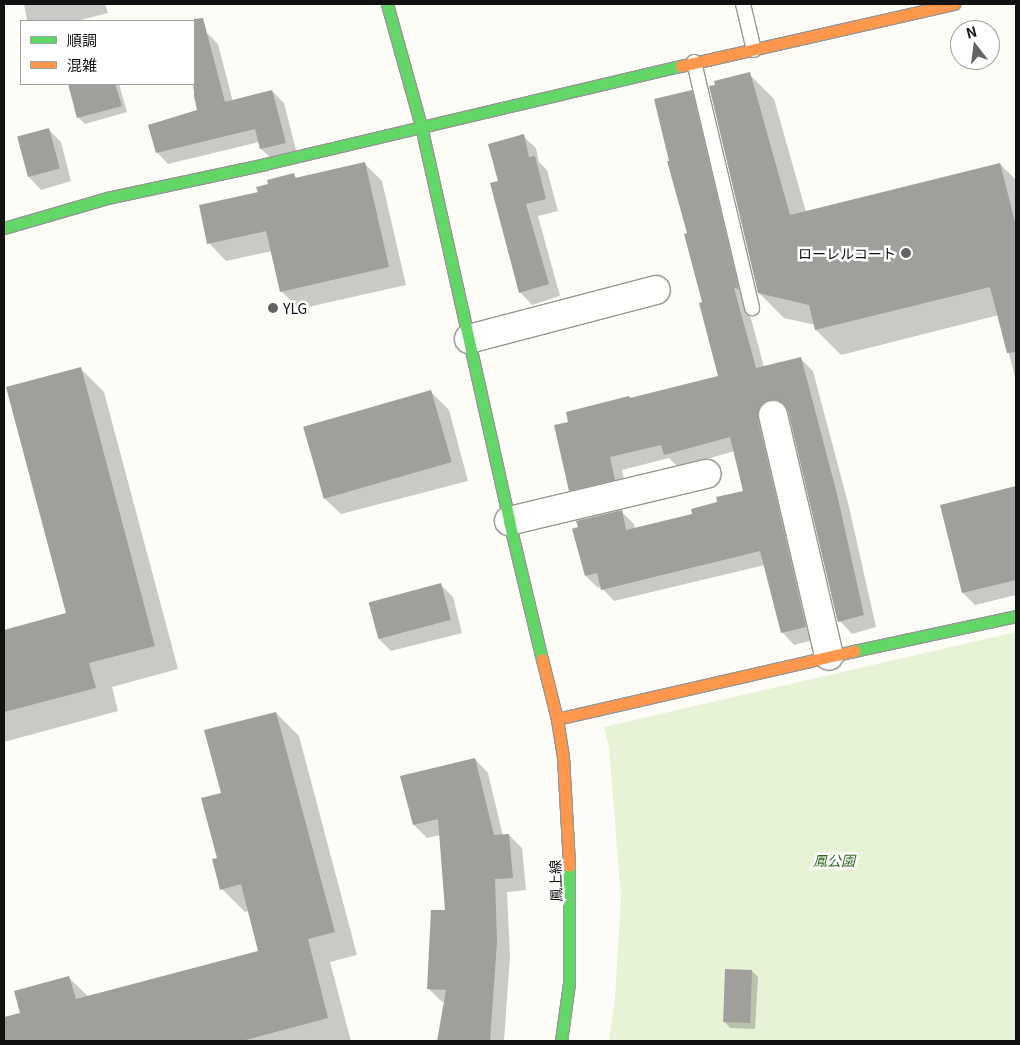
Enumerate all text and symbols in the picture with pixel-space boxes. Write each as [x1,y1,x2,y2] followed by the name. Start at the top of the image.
[20,20,195,85] legend
[950,20,1000,70] north arrow
[964,20,979,42] text: N
[67,29,97,50] text: 順調
[67,54,97,75] text: 混雑
[798,245,896,261] place label: ローレルコート
[900,247,912,259] marker: ローレルコート
[283,300,307,316] place label: YLG
[267,302,279,314] marker: YLG
[813,852,855,868] park label: 鳳公園
[546,860,564,902] street label: 鳳上線

